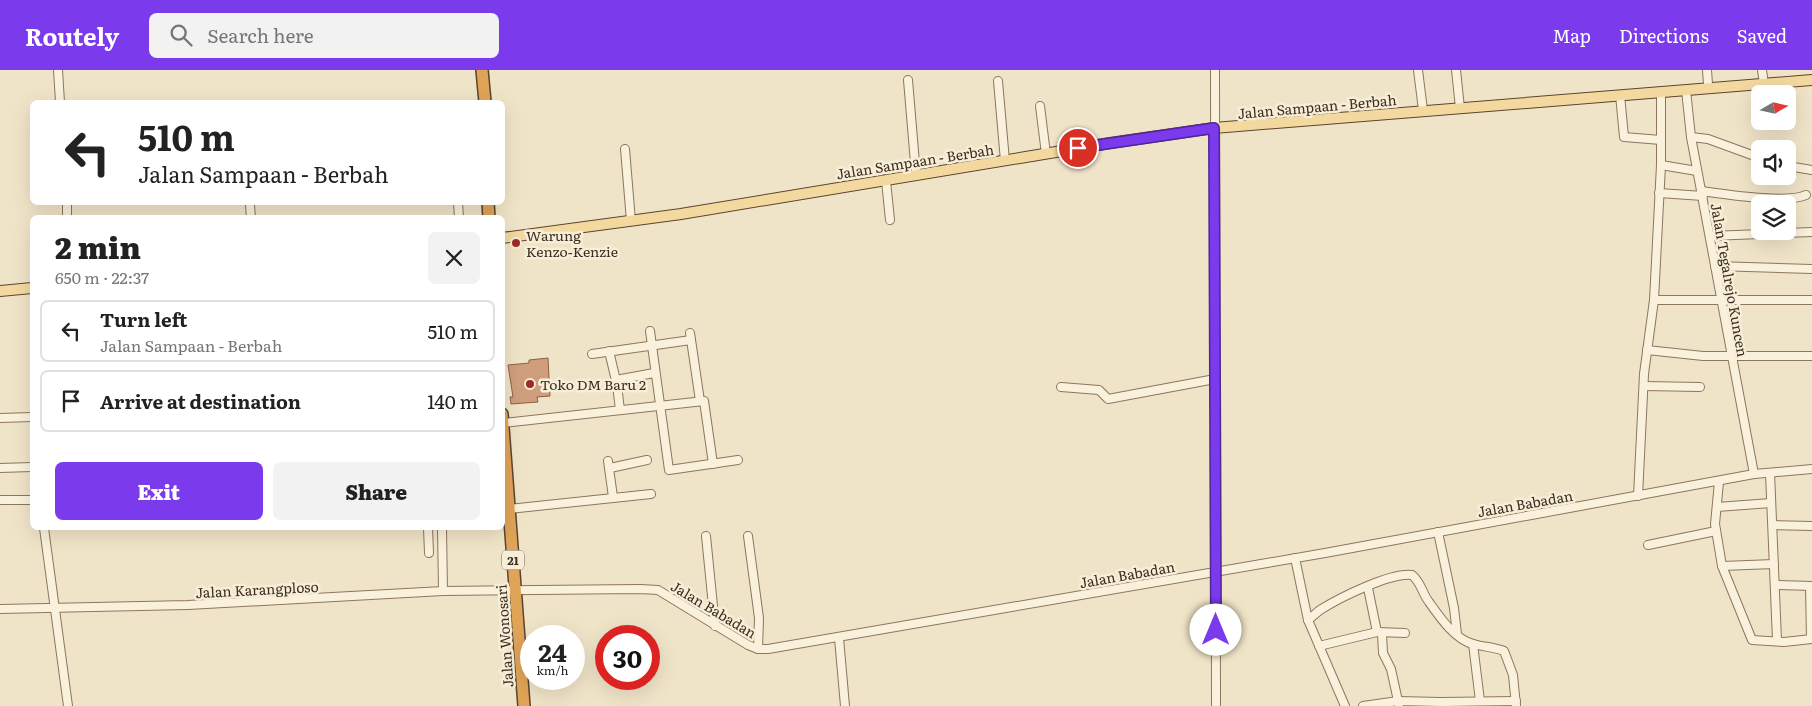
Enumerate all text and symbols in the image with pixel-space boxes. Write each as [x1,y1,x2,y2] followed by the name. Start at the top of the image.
[149,13,499,58] search box
[25,18,119,53] text: Routely
[167,21,195,49] icon: search
[207,21,314,49] text: Search here
[1553,22,1591,49] text: Map
[1619,22,1709,49] text: Directions
[1737,22,1787,49] text: Saved
[1751,85,1796,130] north arrow
[1751,85,1796,240] map controls
[1237,89,1397,123] street label: Jalan Sampaan - Berbah
[138,110,235,162] text: 510 m
[55,120,120,185] icon: left
[1057,127,1099,169] pin
[1064,134,1092,162] icon: arrive
[835,139,995,183] street label: Jalan Sampaan - Berbah
[1751,140,1796,185] button: sound
[138,157,389,190] text: Jalan Sampaan - Berbah
[1751,195,1796,240] button: layers
[1707,202,1753,358] street label: Jalan Tegalrejo Kuncen
[55,224,141,268] text: 2 min
[526,225,618,261] place label: Warung Kenzo-Kenzie
[428,232,480,284] button: close
[510,237,522,249] marker: Warung Kenzo-Kenzie
[55,265,149,289] text: 650 m · 22:37
[100,305,187,333] text: Turn left
[57,317,85,345] icon: left
[427,317,478,345] text: 510 m
[100,333,282,357] text: Jalan Sampaan - Berbah
[540,374,646,394] place label: Toko DM Baru 2
[524,378,536,390] marker: Toko DM Baru 2
[57,387,85,415] icon: arrive
[100,387,301,415] text: Arrive at destination
[427,387,478,415] text: 140 m
[55,462,263,520] button: Exit
[273,462,480,520] button: Share
[1476,485,1574,521] street label: Jalan Babadan
[502,550,524,570] road number: 21
[1078,556,1176,592] street label: Jalan Babadan
[195,576,319,602] street label: Jalan Karangploso
[667,576,761,642] street label: Jalan Babadan
[490,583,518,688] street label: Jalan Wonosari
[1189,603,1241,655] position arrow
[595,625,660,690] speed limit sign: 30
[538,633,567,670] text: 24
[537,661,568,679] text: km/h

